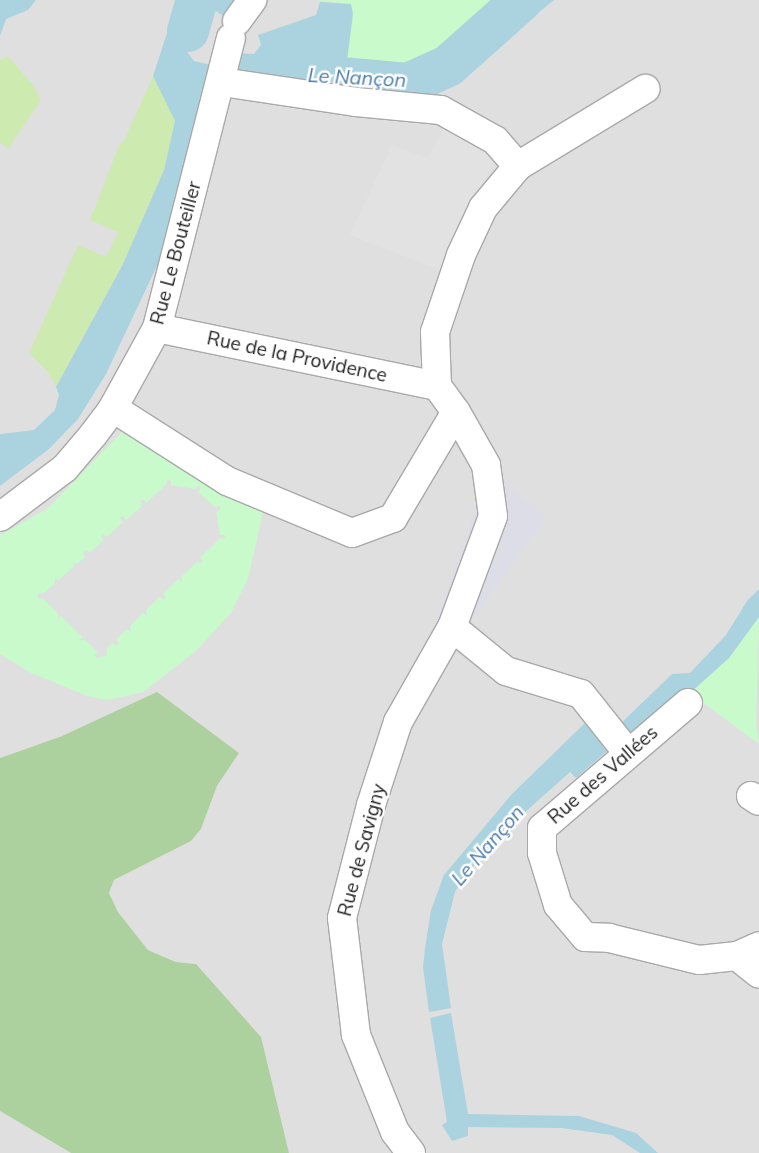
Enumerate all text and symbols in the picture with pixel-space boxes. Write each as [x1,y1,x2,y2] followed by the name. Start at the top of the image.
[307,62,407,92] water label: Le Nançon
[146,179,206,327] street label: Rue Le Bouteiller
[205,327,389,387] street label: Rue de la Providence
[543,721,663,829] street label: Rue des Vallées
[333,781,391,919] street label: Rue de Savigny
[446,800,528,890] water label: Le Nançon

